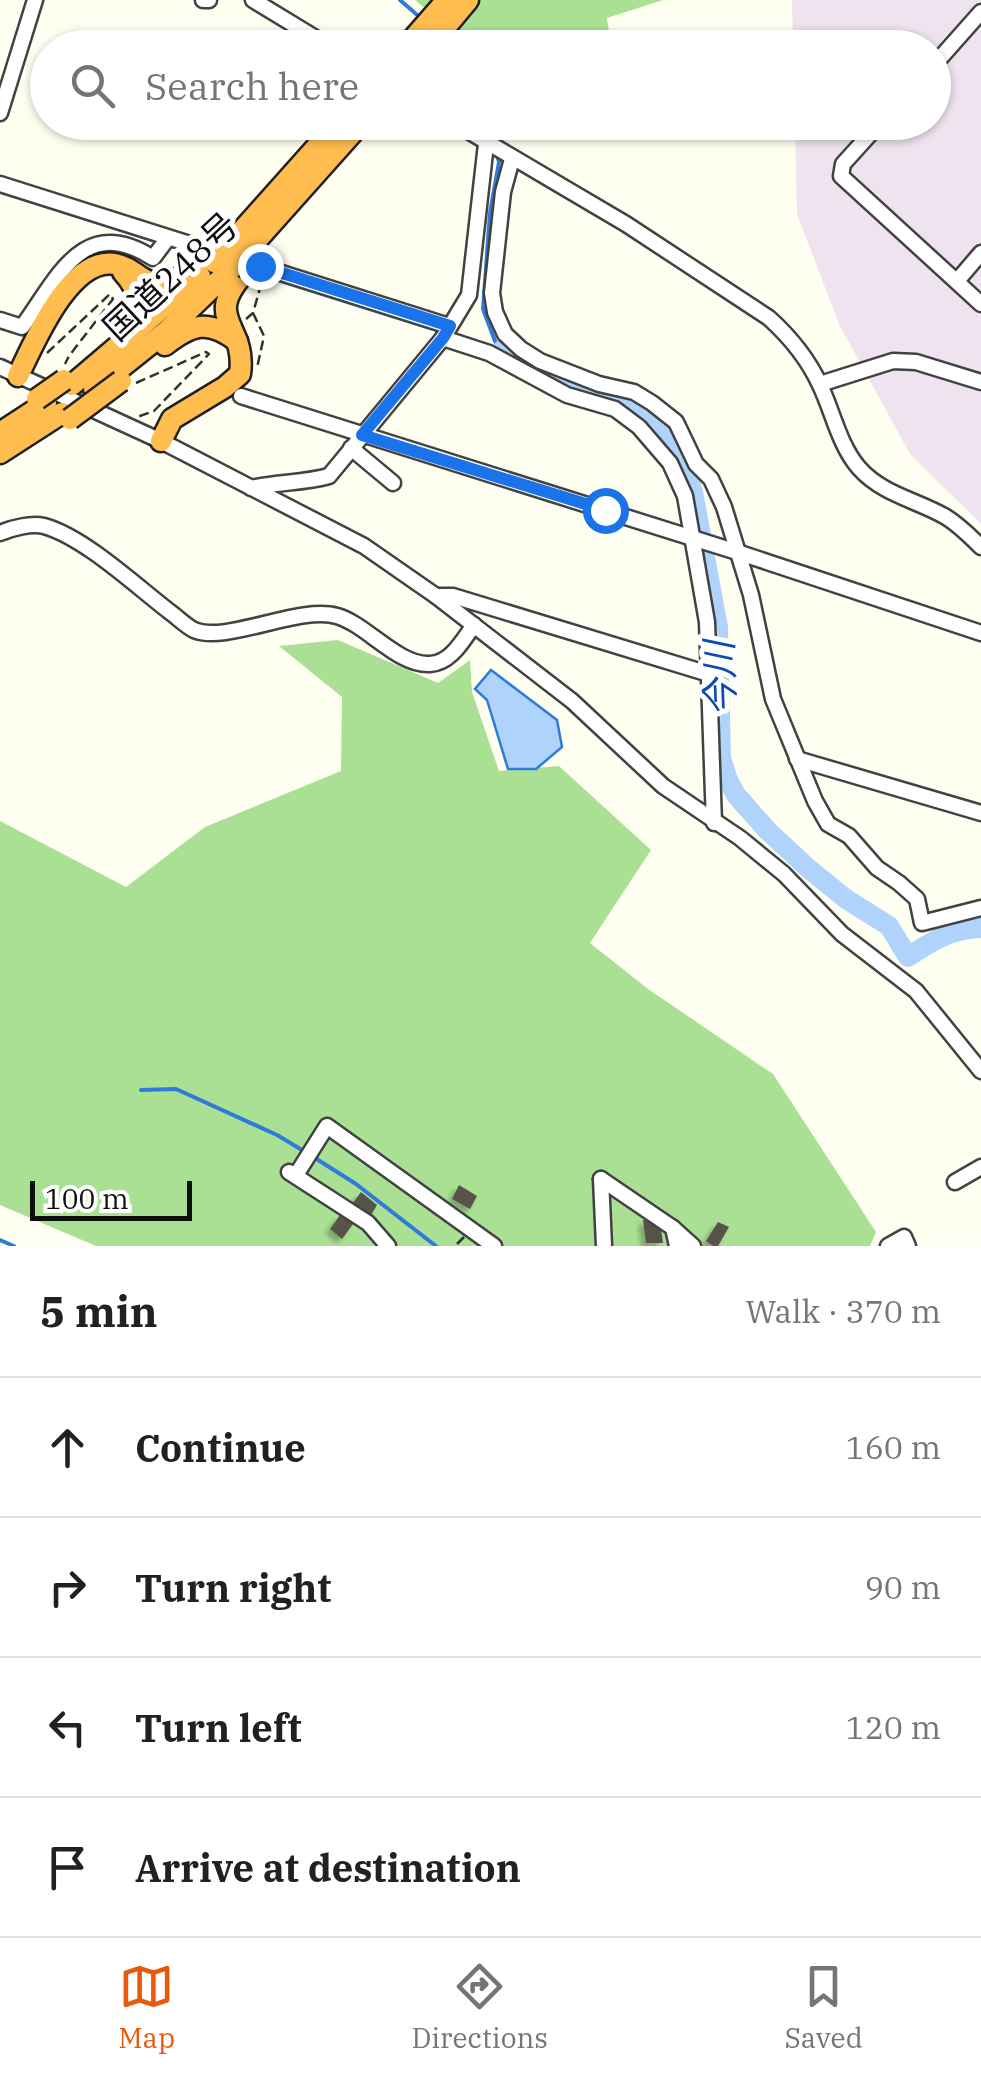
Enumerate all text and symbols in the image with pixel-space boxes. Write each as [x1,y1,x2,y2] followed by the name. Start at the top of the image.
[30,30,951,140] search box
[65,58,120,113] icon: search
[145,61,359,110] text: Search here
[93,202,247,350] street label: 国道248号
[238,244,284,290] route end
[583,488,629,534] route start
[693,636,745,718] water label: 今川
[30,1176,192,1220] scale bar
[45,1180,129,1217] text: 100 m
[40,1284,158,1339] text: 5 min
[745,1290,941,1332] text: Walk · 370 m
[40,1420,95,1475] icon: ahead
[135,1423,306,1472] text: Continue
[845,1426,941,1468] text: 160 m
[40,1560,95,1615] icon: right
[135,1563,331,1612] text: Turn right
[865,1566,941,1608] text: 90 m
[40,1700,95,1755] icon: left
[135,1703,302,1752] text: Turn left
[845,1706,941,1748] text: 120 m
[40,1840,95,1895] icon: arrive
[135,1843,521,1892] text: Arrive at destination
[118,1959,175,2056] tab: Map
[411,1959,548,2056] tab: Directions
[784,1959,863,2056] tab: Saved

